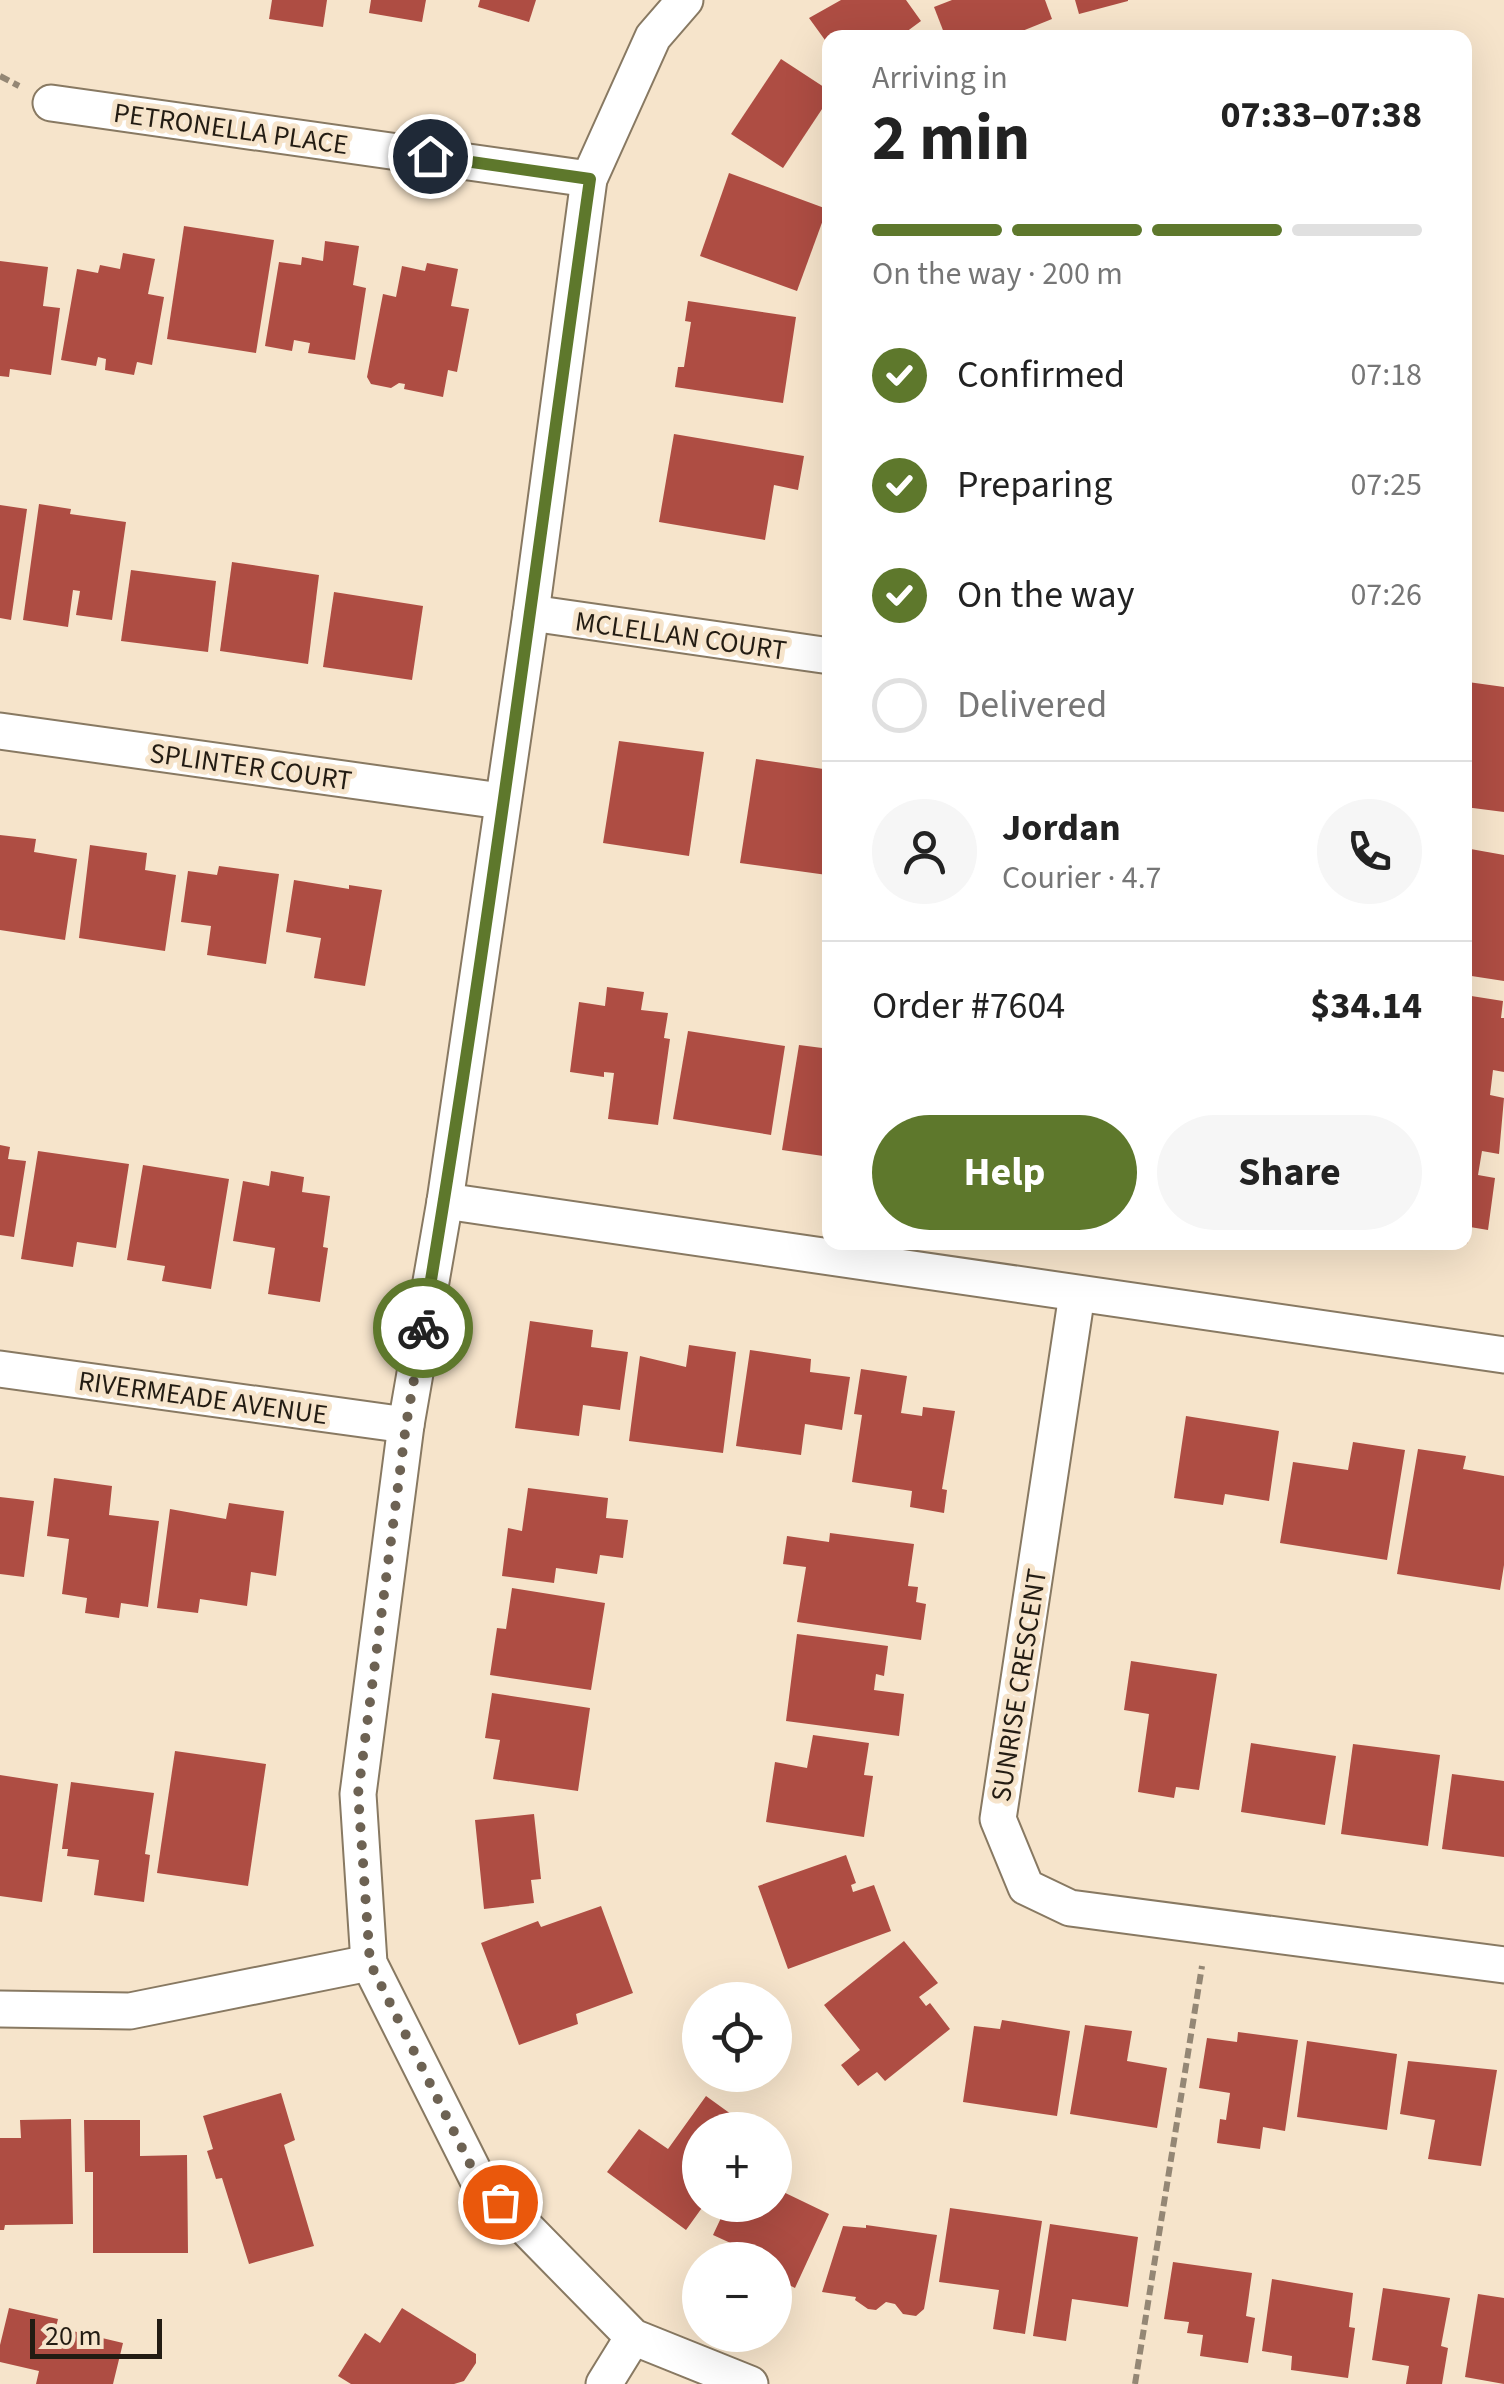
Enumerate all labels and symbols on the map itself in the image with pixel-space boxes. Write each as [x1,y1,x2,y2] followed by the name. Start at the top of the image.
[111,93,351,165] street label: PETRONELLA PLACE
[388,114,473,199] pin
[572,601,789,671] street label: MCLELLAN COURT
[147,733,354,801] street label: SPLINTER COURT
[373,1278,473,1378] courier
[76,1361,330,1435] street label: RIVERMEADE AVENUE
[981,1566,1057,1804] street label: SUNRISE CRESCENT
[458,2160,543,2245] pin
[30,2314,162,2358] scale bar

